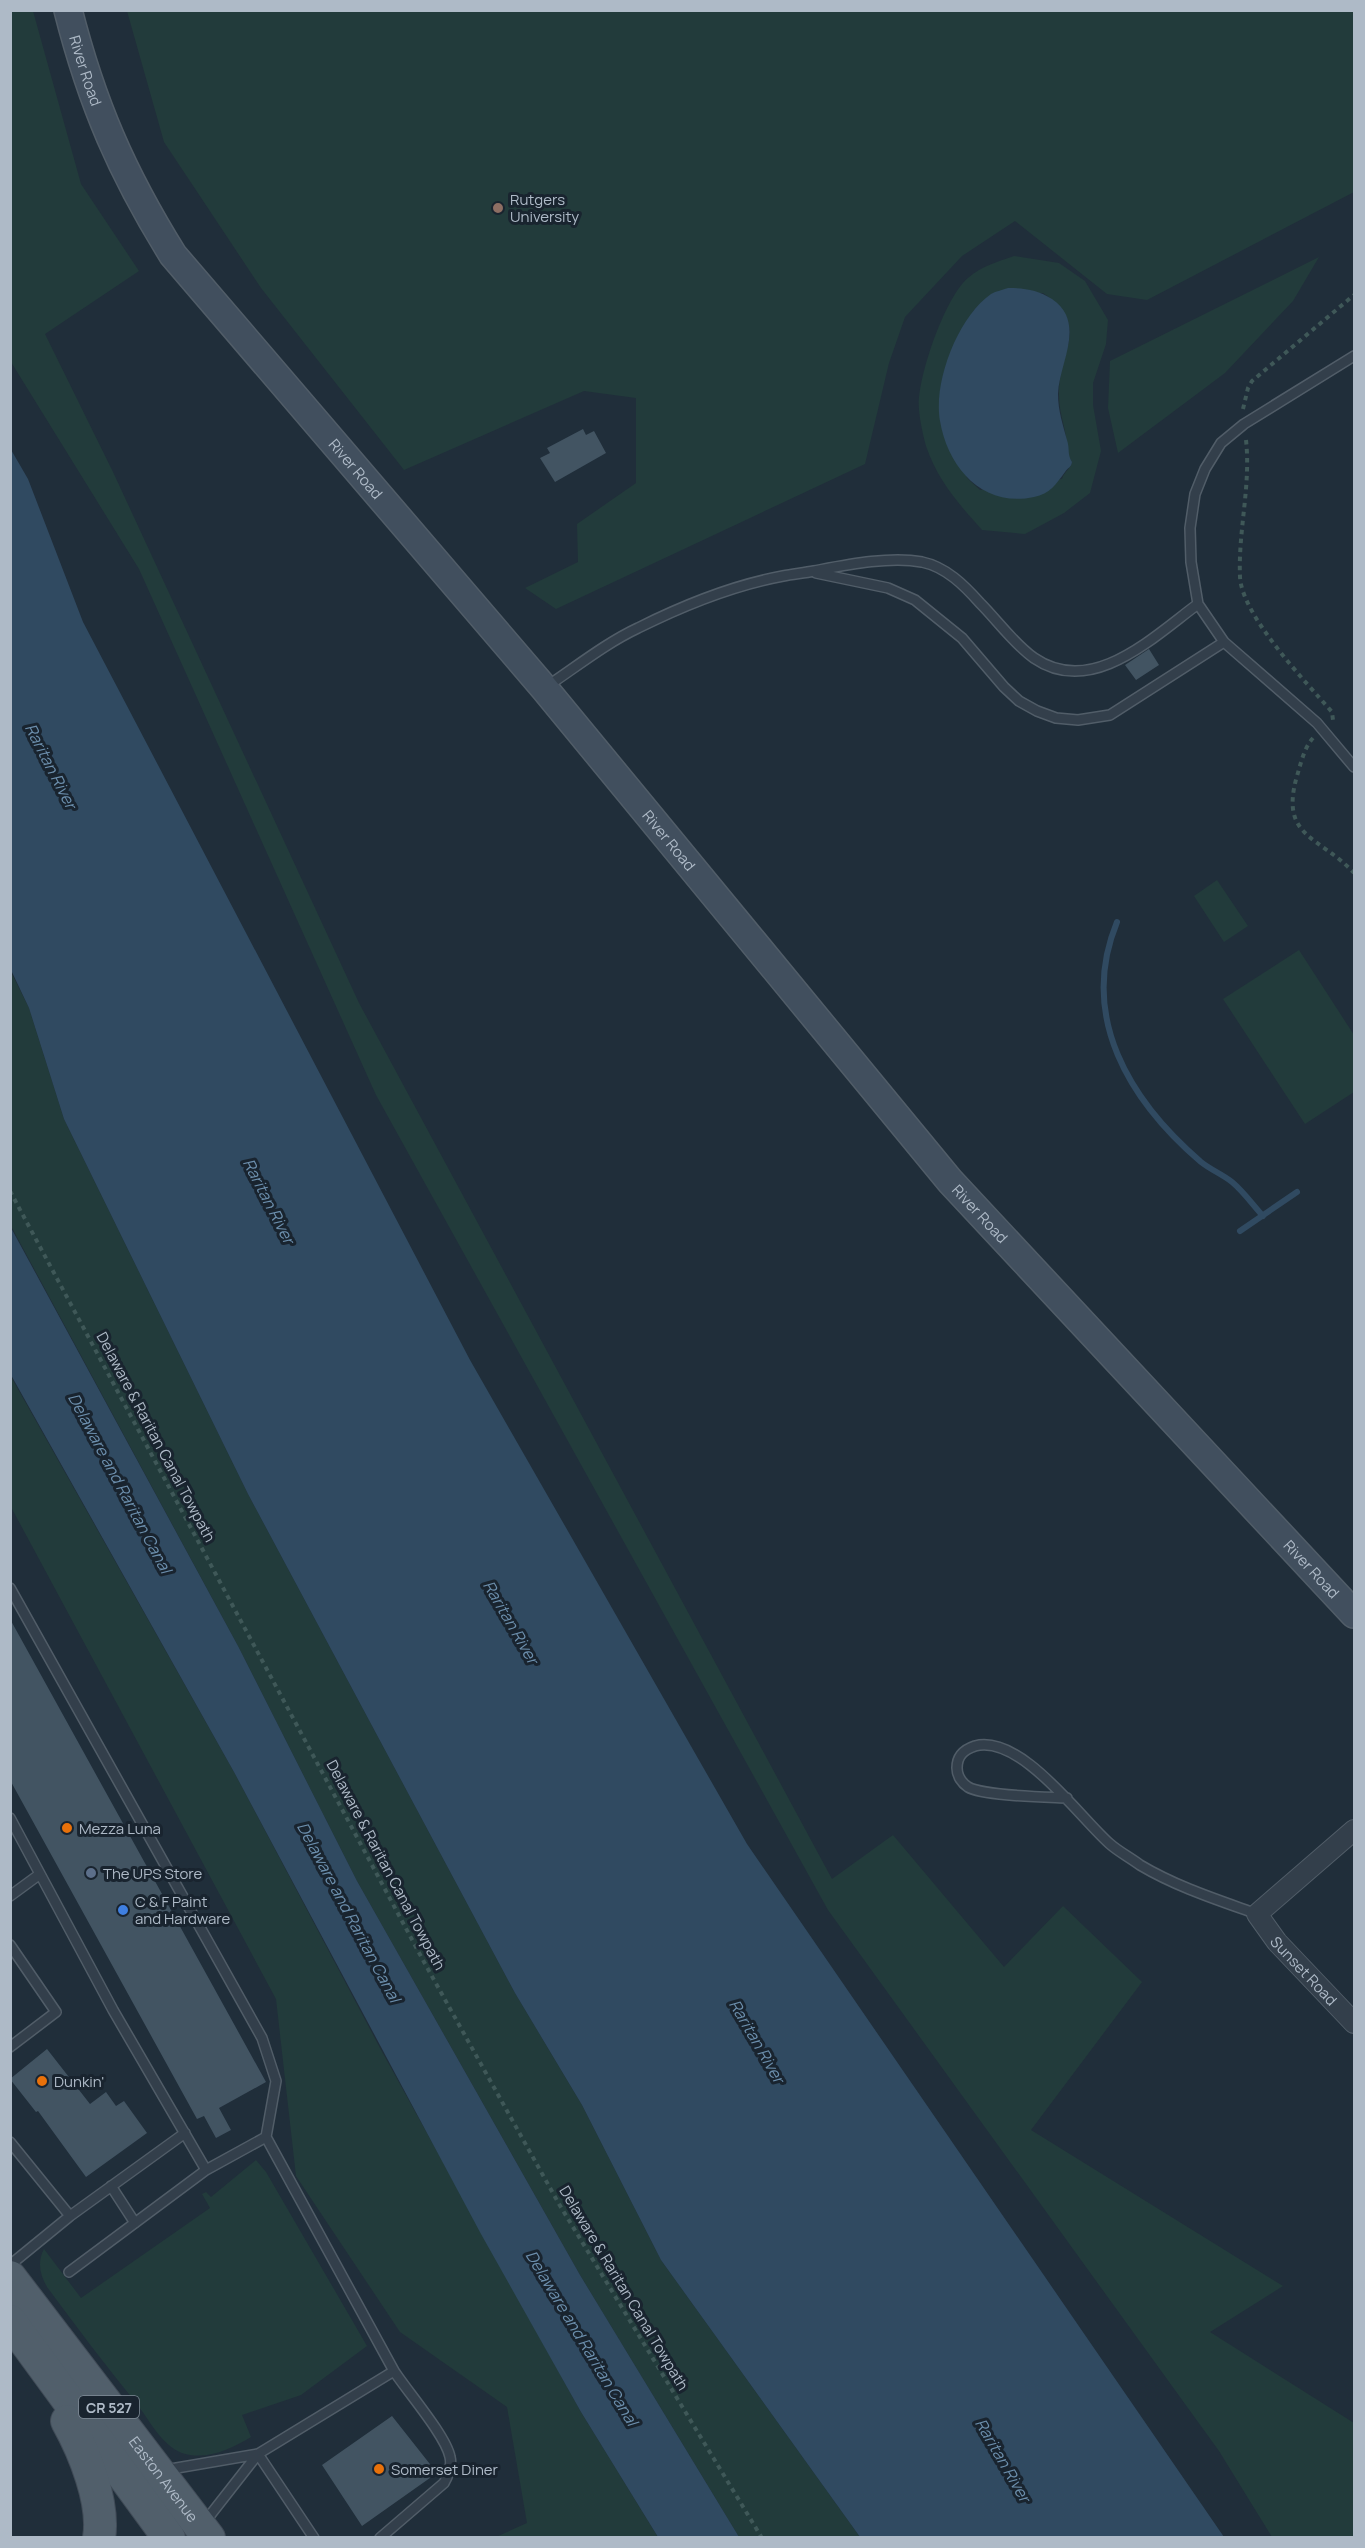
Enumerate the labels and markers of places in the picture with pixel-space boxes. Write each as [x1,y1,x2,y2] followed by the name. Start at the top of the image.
[510,189,579,227] place label: Rutgers University
[491,201,505,215] marker: Rutgers University
[79,1818,161,1839] place label: Mezza Luna
[60,1821,74,1835] marker: Mezza Luna
[103,1863,203,1884] place label: The UPS Store
[84,1866,98,1880] marker: The UPS Store
[135,1891,230,1929] place label: C & F Paint and Hardware
[116,1903,130,1917] marker: C & F Paint and Hardware
[54,2071,104,2092] place label: Dunkin'
[35,2074,49,2088] marker: Dunkin'
[391,2459,499,2480] place label: Somerset Diner
[372,2462,386,2476] marker: Somerset Diner

